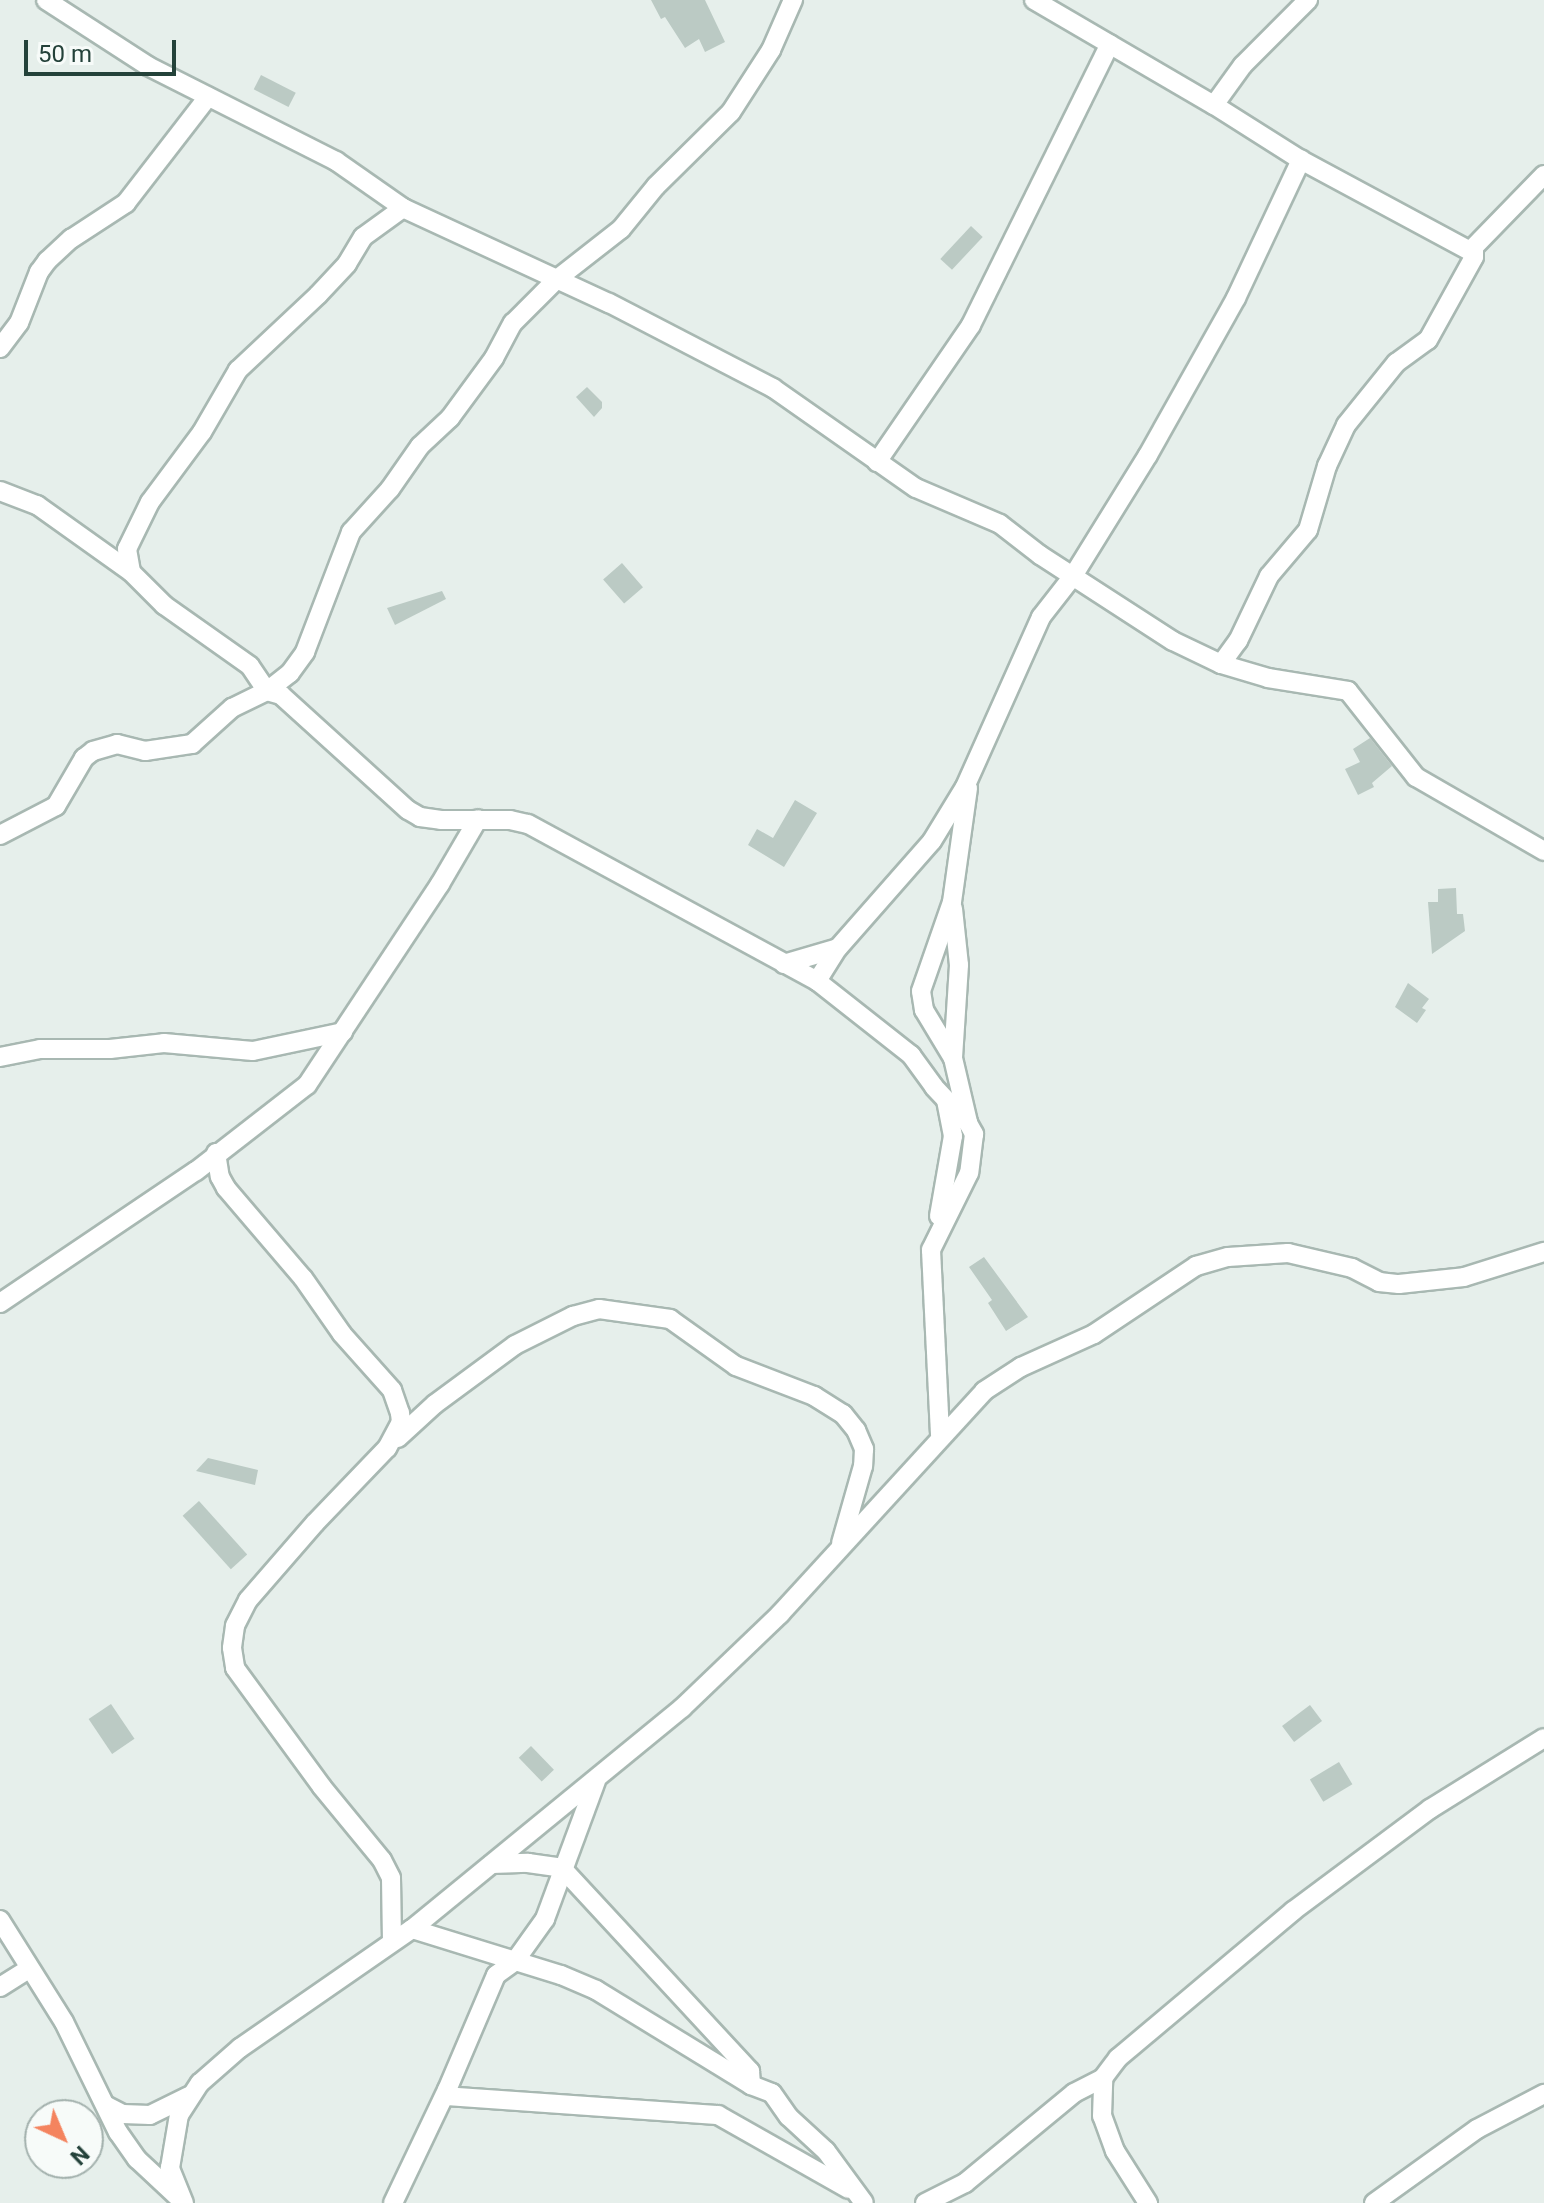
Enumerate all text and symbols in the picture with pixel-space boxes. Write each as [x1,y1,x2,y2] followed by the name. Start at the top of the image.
[28,24,180,74] scale bar
[38,40,92,68] text: 50 m
[24,2099,104,2179] north arrow
[65,2141,94,2170] text: N

